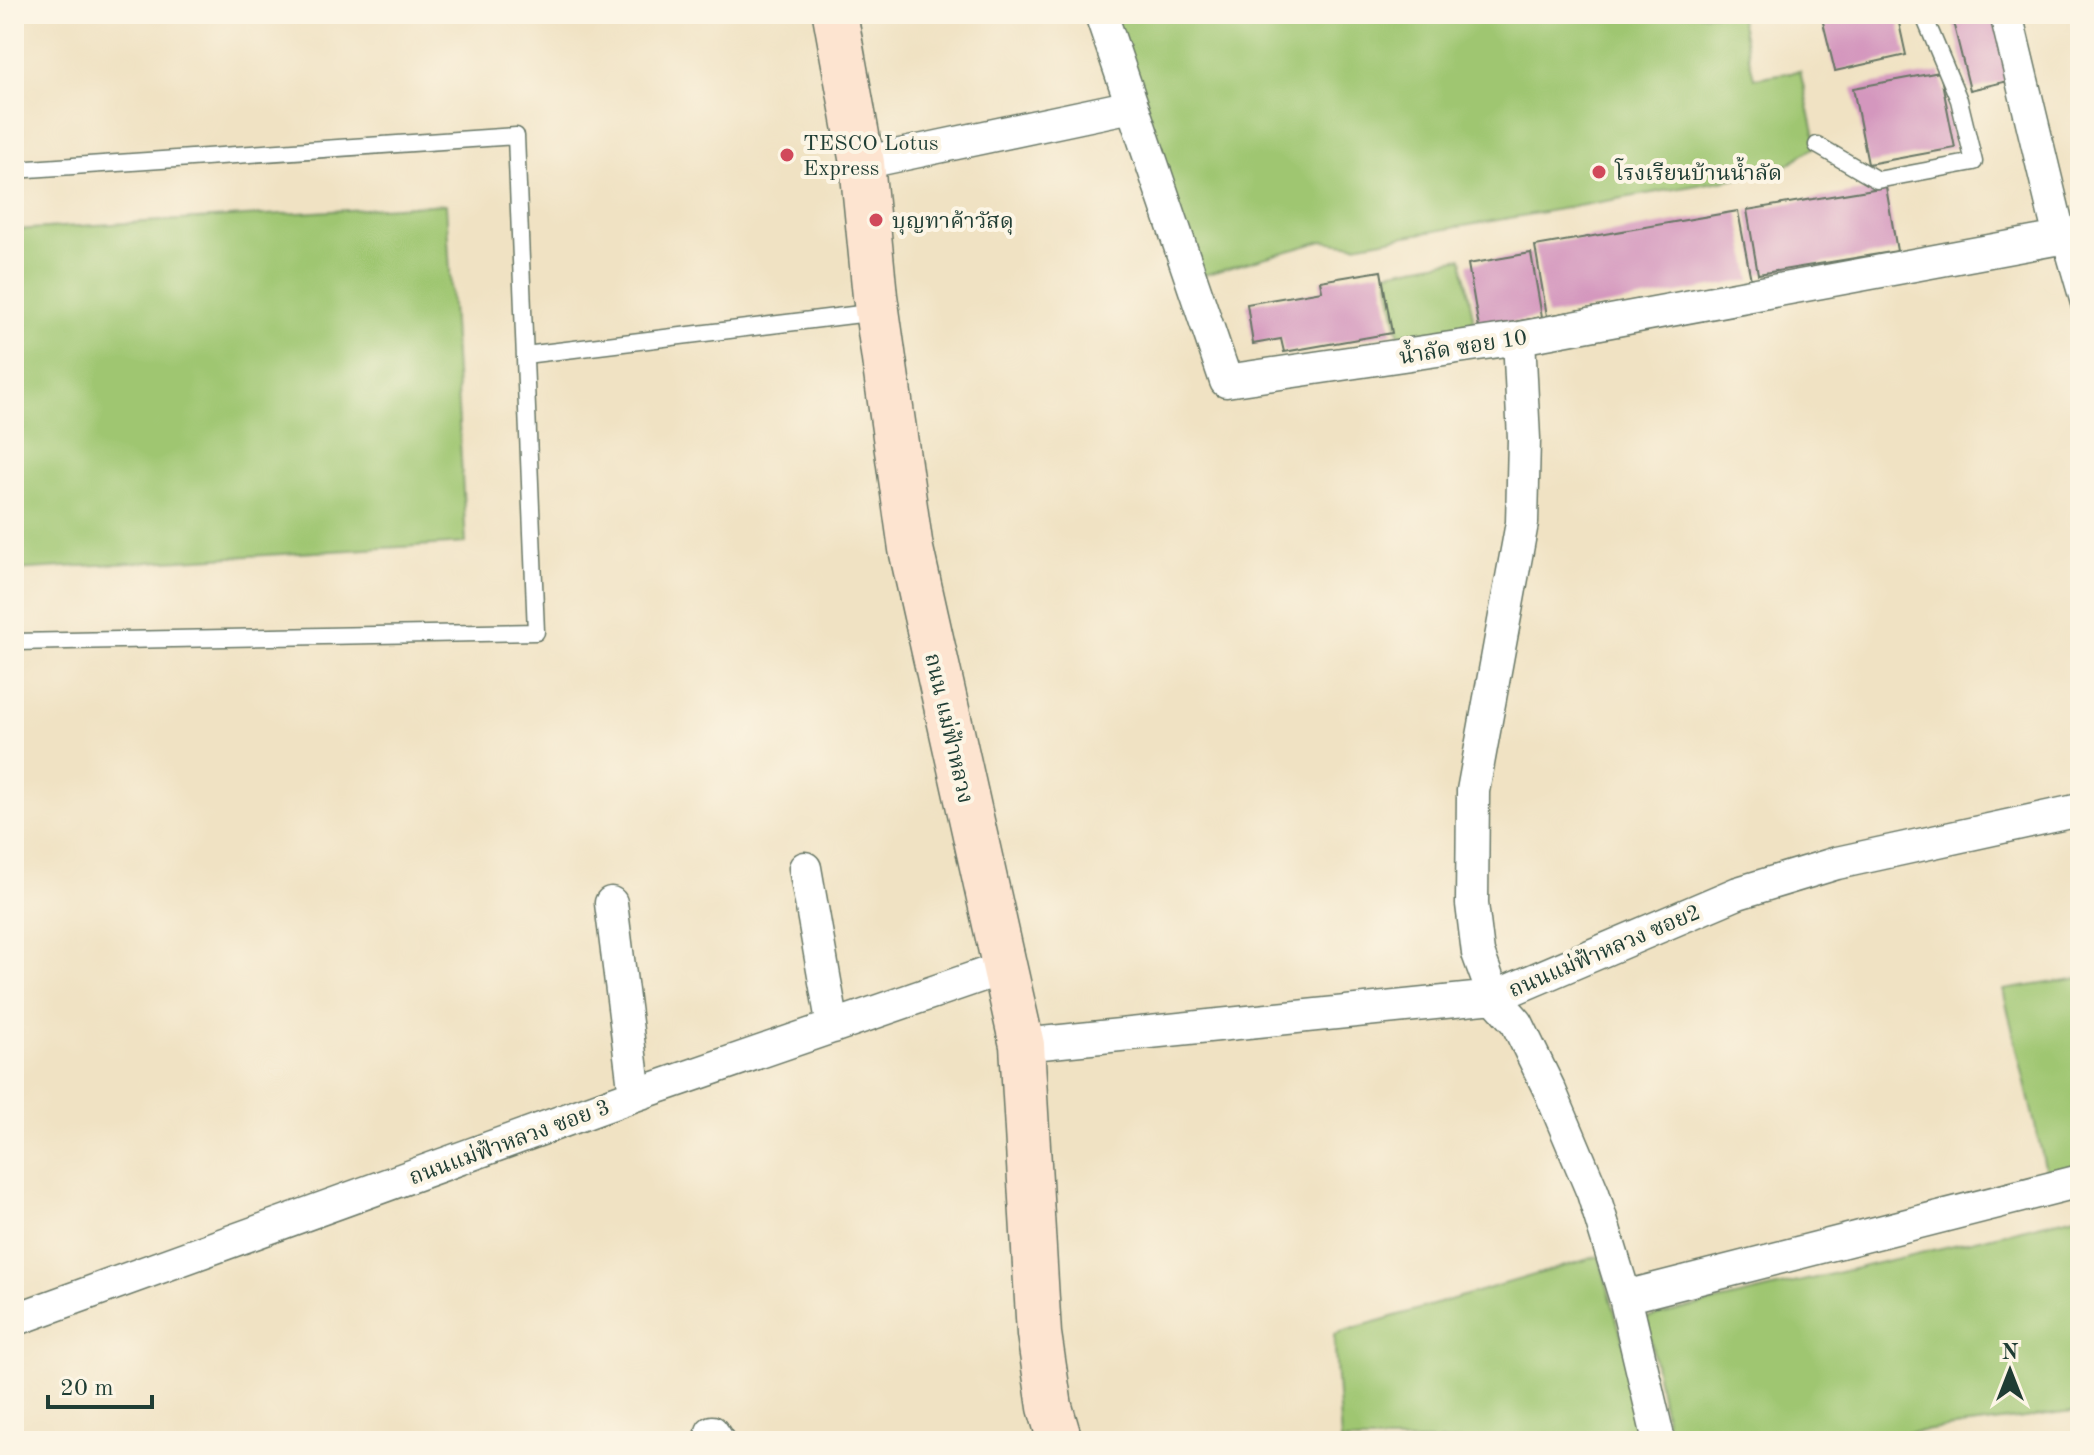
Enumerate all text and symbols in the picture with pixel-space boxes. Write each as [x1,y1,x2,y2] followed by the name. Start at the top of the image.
[803,133,938,180] place label: TESCO Lotus Express
[778,146,796,164] marker: TESCO Lotus Express
[1614,156,1782,185] place label: โรงเรียนบ้านน้ำลัด
[1590,163,1608,181] marker: โรงเรียนบ้านน้ำลัด
[892,210,1014,235] place label: บุญทาค้าวัสดุ
[867,211,885,229] marker: บุญทาค้าวัสดุ
[1397,320,1529,369] street label: น้ำลัด ซอย 10
[920,651,978,806] street label: ถนน แม่ฟ้าหลวง
[1505,900,1704,1002] street label: ถนนแม่ฟ้าหลวง ซอย2
[406,1094,613,1189] street label: ถนนแม่ฟ้าหลวง ซอย 3
[1970,1331,2050,1411] north arrow
[2002,1342,2019,1364] text: N
[48,1359,152,1409] scale bar
[60,1377,114,1401] text: 20 m

